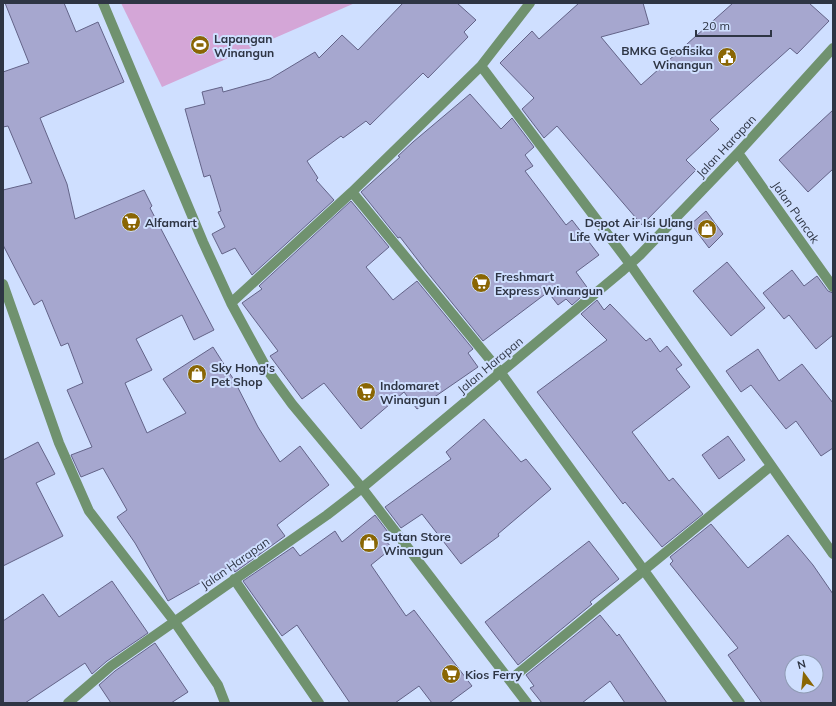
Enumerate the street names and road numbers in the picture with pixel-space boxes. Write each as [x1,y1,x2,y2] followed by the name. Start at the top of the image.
[693,111,759,181] street label: Jalan Harapan
[769,178,823,247] street label: Jalan Puncak
[454,333,526,397] street label: Jalan Harapan
[198,534,272,592] street label: Jalan Harapan

